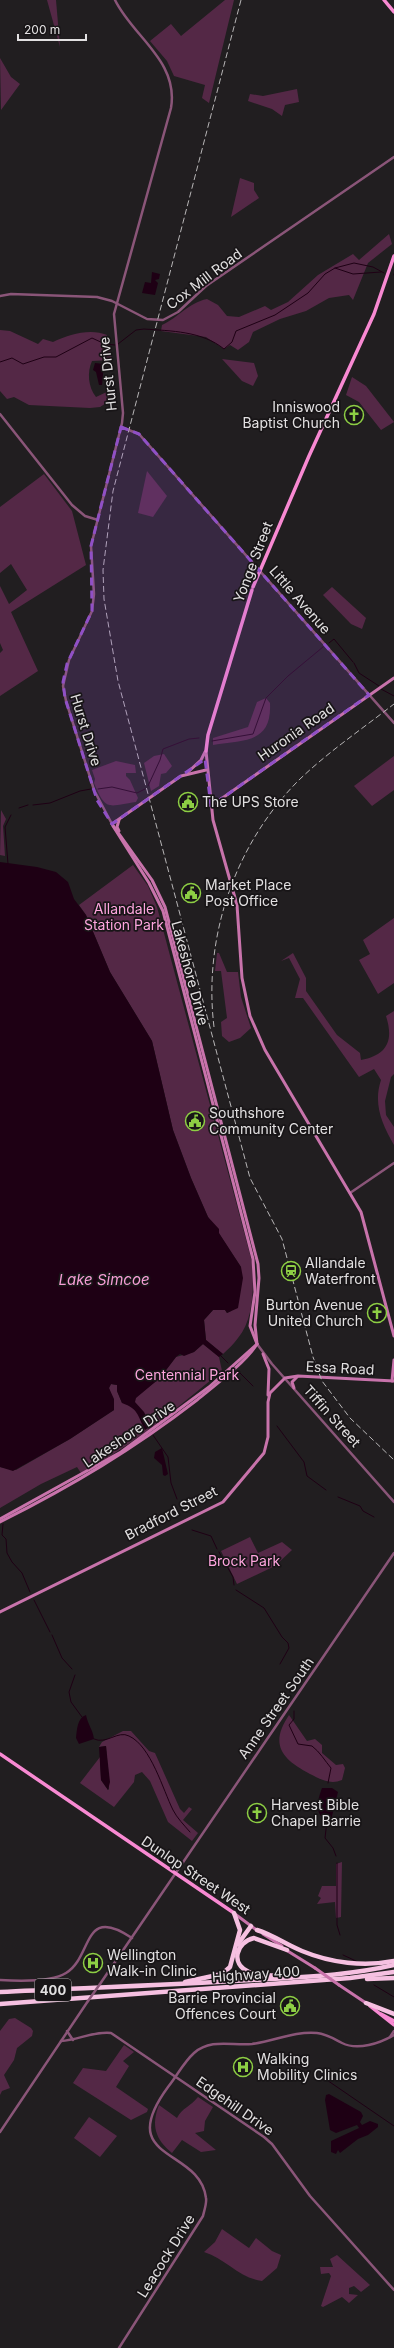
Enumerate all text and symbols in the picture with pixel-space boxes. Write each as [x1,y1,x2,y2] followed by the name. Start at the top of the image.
[18,16,86,42] scale bar
[24,22,60,37] text: 200 m
[162,245,245,313] street label: Cox Mill Road
[95,336,120,412] street label: Hurst Drive
[242,398,340,431] place label: Inniswood Baptist Church
[343,404,365,426] church icon: Inniswood Baptist Church
[229,519,276,605] street label: Yonge Street
[266,562,335,637] street label: Little Avenue
[67,692,106,768] street label: Hurst Drive
[254,699,337,764] street label: Huronia Road
[177,791,199,813] public building icon: The UPS Store
[202,793,299,810] place label: The UPS Store
[205,876,291,909] place label: Market Place Post Office
[180,882,202,904] public building icon: Market Place Post Office
[84,900,164,933] park label: Allandale Station Park
[168,919,213,1027] street label: Lakeshore Drive
[209,1104,333,1137] place label: Southshore Community Center
[184,1110,206,1132] public building icon: Southshore Community Center
[305,1254,376,1287] place label: Allandale Waterfront
[280,1260,302,1282] station icon: Allandale Waterfront
[58,1270,150,1289] water label: Lake Simcoe
[266,1296,363,1329] place label: Burton Avenue United Church
[366,1302,388,1324] church icon: Burton Avenue United Church
[305,1357,375,1378] street label: Essa Road
[135,1366,239,1383] park label: Centennial Park
[300,1381,365,1450] street label: Tiffin Street
[80,1397,178,1471] street label: Lakeshore Drive
[122,1482,220,1543] street label: Bradford Street
[208,1552,280,1569] park label: Brock Park
[234,1654,317,1762] street label: Anne Street South
[271,1796,361,1829] place label: Harvest Bible Chapel Barrie
[246,1802,268,1824] church icon: Harvest Bible Chapel Barrie
[139,1832,254,1918] street label: Dunlop Street West
[107,1946,197,1979] place label: Wellington Walk-in Clinic
[82,1952,104,1974] hospital icon: Wellington Walk-in Clinic
[211,1962,301,1985] street label: Highway 400
[35,1979,71,2001] road number: 400
[168,1989,276,2022] place label: Barrie Provincial Offences Court
[279,1995,301,2017] public building icon: Barrie Provincial Offences Court
[257,2050,358,2083] place label: Walking Mobility Clinics
[232,2056,254,2078] hospital icon: Walking Mobility Clinics
[193,2073,277,2139] street label: Edgehill Drive
[133,2211,198,2300] street label: Leacock Drive

